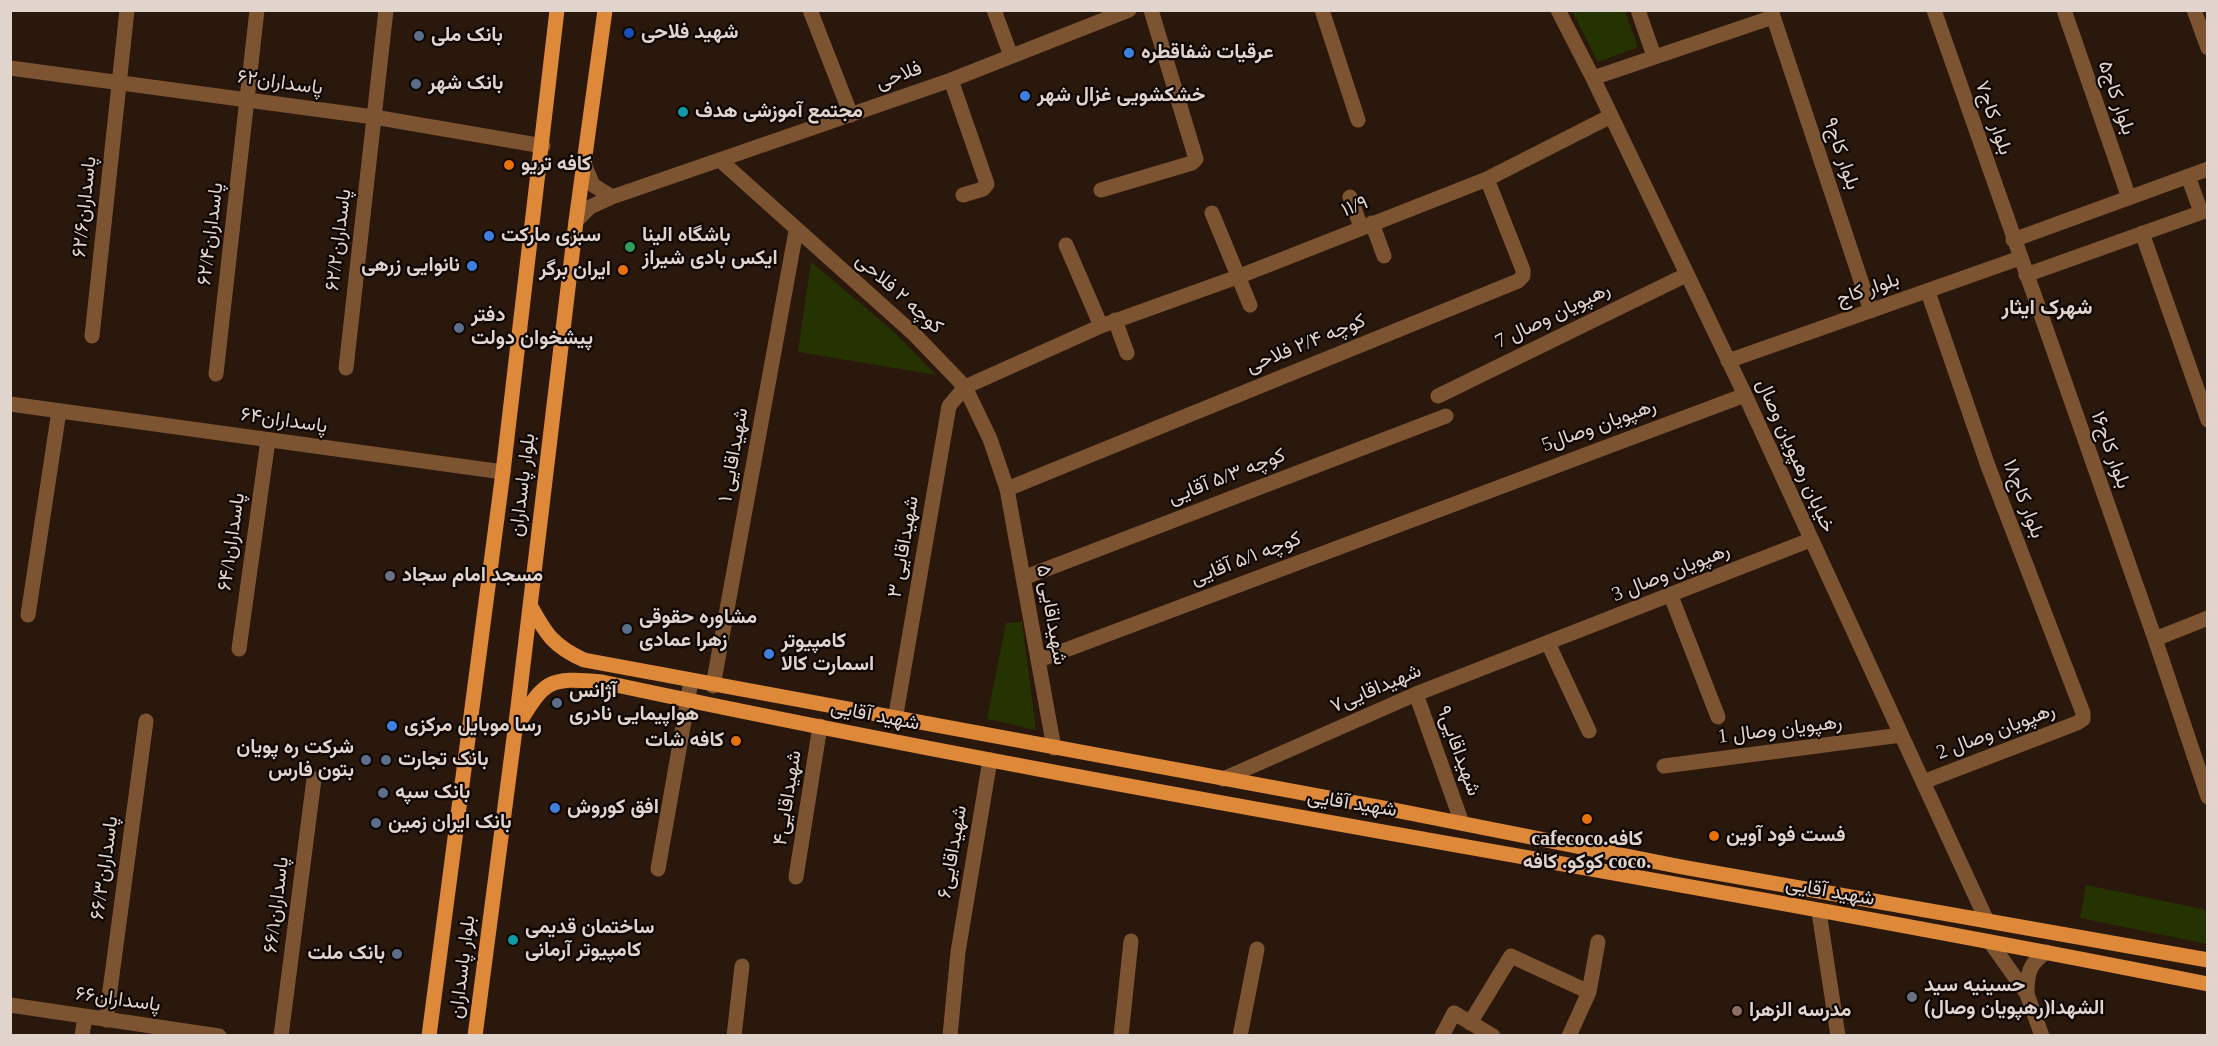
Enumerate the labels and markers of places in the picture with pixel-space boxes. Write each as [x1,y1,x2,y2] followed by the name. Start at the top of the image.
[641,21,738,45] place label: شهید فلاحی
[431,24,503,48] place label: بانک ملی
[622,26,636,40] marker: شهید فلاحی
[412,29,426,43] marker: بانک ملی
[1141,41,1274,65] place label: عرقیات شفاقطره
[1122,46,1136,60] marker: عرقیات شفاقطره
[428,72,503,96] place label: بانک شهر
[409,77,423,91] marker: بانک شهر
[1037,84,1205,108] place label: خشکشویی غزال شهر
[1018,89,1032,103] marker: خشکشویی غزال شهر
[695,100,863,124] place label: مجتمع آموزشی هدف
[676,105,690,119] marker: مجتمع آموزشی هدف
[521,153,591,177] place label: کافه تریو
[502,158,516,172] marker: کافه تریو
[501,224,601,248] place label: سبزی مارکت
[642,224,778,271] place label: باشگاه الینا ایکس بادی شیراز
[482,229,496,243] marker: سبزی مارکت
[623,240,637,254] marker: باشگاه الینا ایکس بادی شیراز
[361,254,460,278] place label: نانوایی زرهی
[539,258,611,282] place label: ایران برگر
[465,259,479,273] marker: نانوایی زرهی
[616,263,630,277] marker: ایران برگر
[471,304,593,351] place label: دفتر پیشخوان دولت
[452,321,466,335] marker: دفتر پیشخوان دولت
[402,564,543,588] place label: مسجد امام سجاد
[383,569,397,583] marker: مسجد امام سجاد
[639,606,757,653] place label: مشاوره حقوقی زهرا عمادی
[620,622,634,636] marker: مشاوره حقوقی زهرا عمادی
[781,630,874,677] place label: کامپیوتر اسمارت کالا
[762,647,776,661] marker: کامپیوتر اسمارت کالا
[569,680,699,727] place label: آژانس هواپیمایی نادری
[550,696,564,710] marker: آژانس هواپیمایی نادری
[404,714,542,738] place label: رسا موبایل مرکزی
[385,719,399,733] marker: رسا موبایل مرکزی
[645,729,724,753] place label: کافه شات
[729,734,743,748] marker: کافه شات
[236,736,354,783] place label: شرکت ره پویان بتون فارس
[398,748,489,772] place label: بانک تجارت
[359,753,373,767] marker: شرکت ره پویان بتون فارس
[379,753,393,767] marker: بانک تجارت
[395,781,470,805] place label: بانک سپه
[376,786,390,800] marker: بانک سپه
[567,796,659,820] place label: افق کوروش
[548,801,562,815] marker: افق کوروش
[388,811,512,835] place label: بانک ایران زمین
[1580,812,1594,826] marker: cafecoco.کافه کوکو. کافه coco.
[369,816,383,830] marker: بانک ایران زمین
[1726,824,1846,848] place label: فست فود آوین
[1523,828,1651,875] place label: cafecoco.کافه کوکو. کافه coco.
[1707,829,1721,843] marker: فست فود آوین
[525,916,655,963] place label: ساختمان قدیمی کامپیوتر آرمانی
[506,933,520,947] marker: ساختمان قدیمی کامپیوتر آرمانی
[307,942,385,966] place label: بانک ملت
[390,947,404,961] marker: بانک ملت
[1924,974,2104,1021] place label: حسینیه سید الشهدا(رهپویان وصال)
[1905,990,1919,1004] marker: حسینیه سید الشهدا(رهپویان وصال)
[1749,999,1851,1023] place label: مدرسه الزهرا
[1730,1004,1744,1018] marker: مدرسه الزهرا

